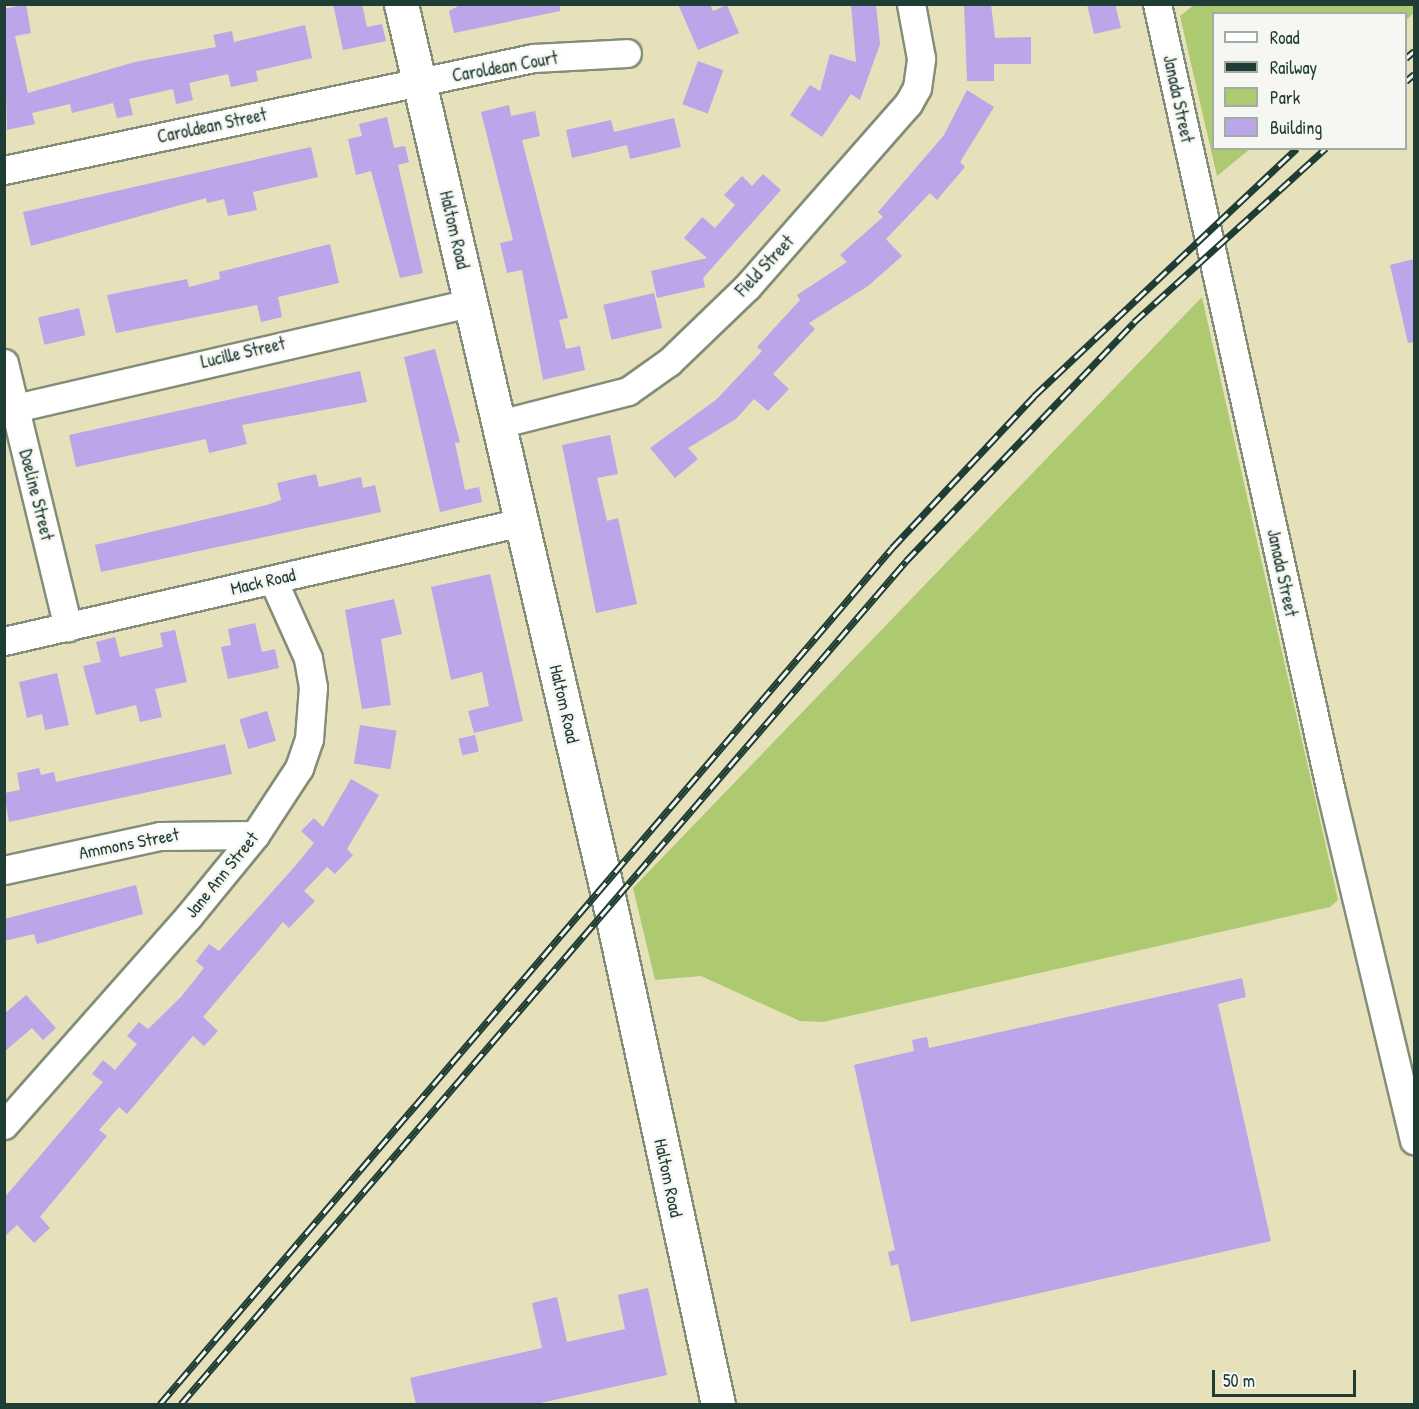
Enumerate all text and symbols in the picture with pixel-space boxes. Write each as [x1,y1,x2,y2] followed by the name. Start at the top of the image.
[1212,12,1407,150] legend
[1270,25,1300,50] text: Road
[451,47,559,87] street label: Caroldean Court
[1158,53,1198,145] street label: Janada Street
[1270,55,1317,80] text: Railway
[1270,85,1300,110] text: Park
[155,104,269,148] street label: Caroldean Street
[1270,115,1322,140] text: Building
[435,189,473,271] street label: Haltom Road
[731,231,799,301] street label: Field Street
[199,333,287,373] street label: Lucille Street
[14,447,58,543] street label: Doeline Street
[1262,527,1302,619] street label: Janada Street
[228,564,298,600] street label: Mack Road
[545,663,583,745] street label: Haltom Road
[77,824,181,864] street label: Ammons Street
[181,828,263,922] street label: Jane Ann Street
[649,1137,687,1219] street label: Haltom Road
[1215,1358,1359,1396] scale bar
[1223,1368,1255,1393] text: 50 m

